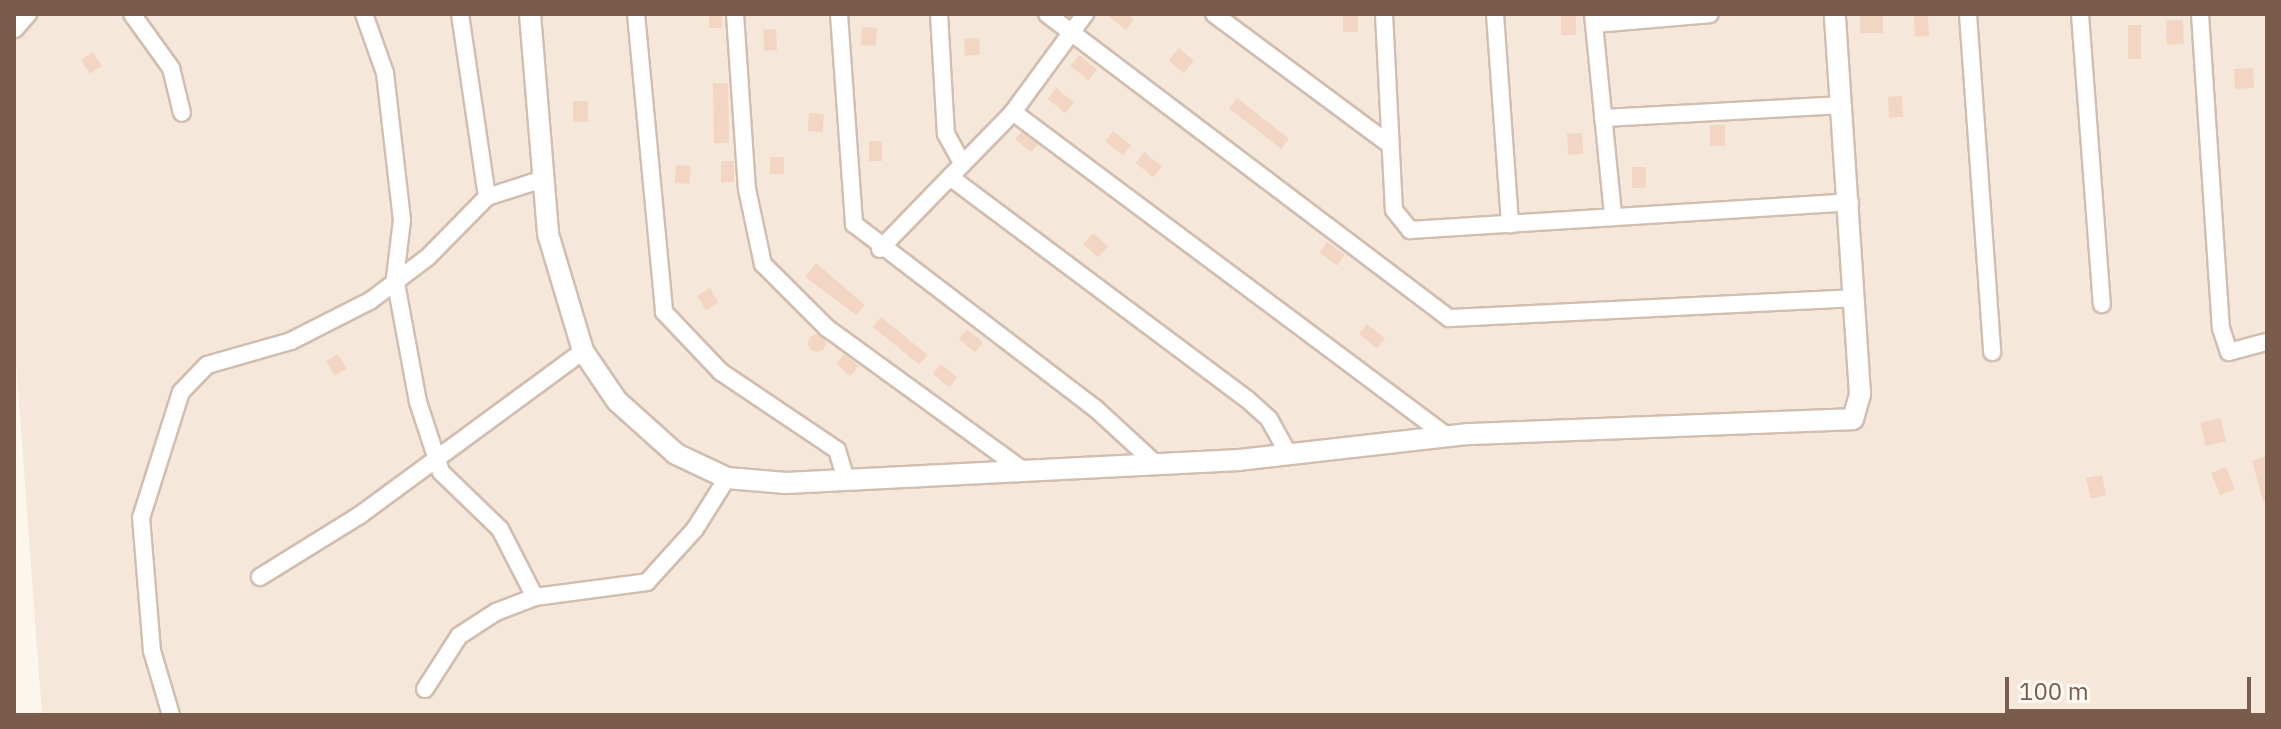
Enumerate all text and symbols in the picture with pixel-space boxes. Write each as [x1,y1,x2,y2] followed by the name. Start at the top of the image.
[2009,661,2255,711] scale bar
[2019,675,2089,707] text: 100 m

